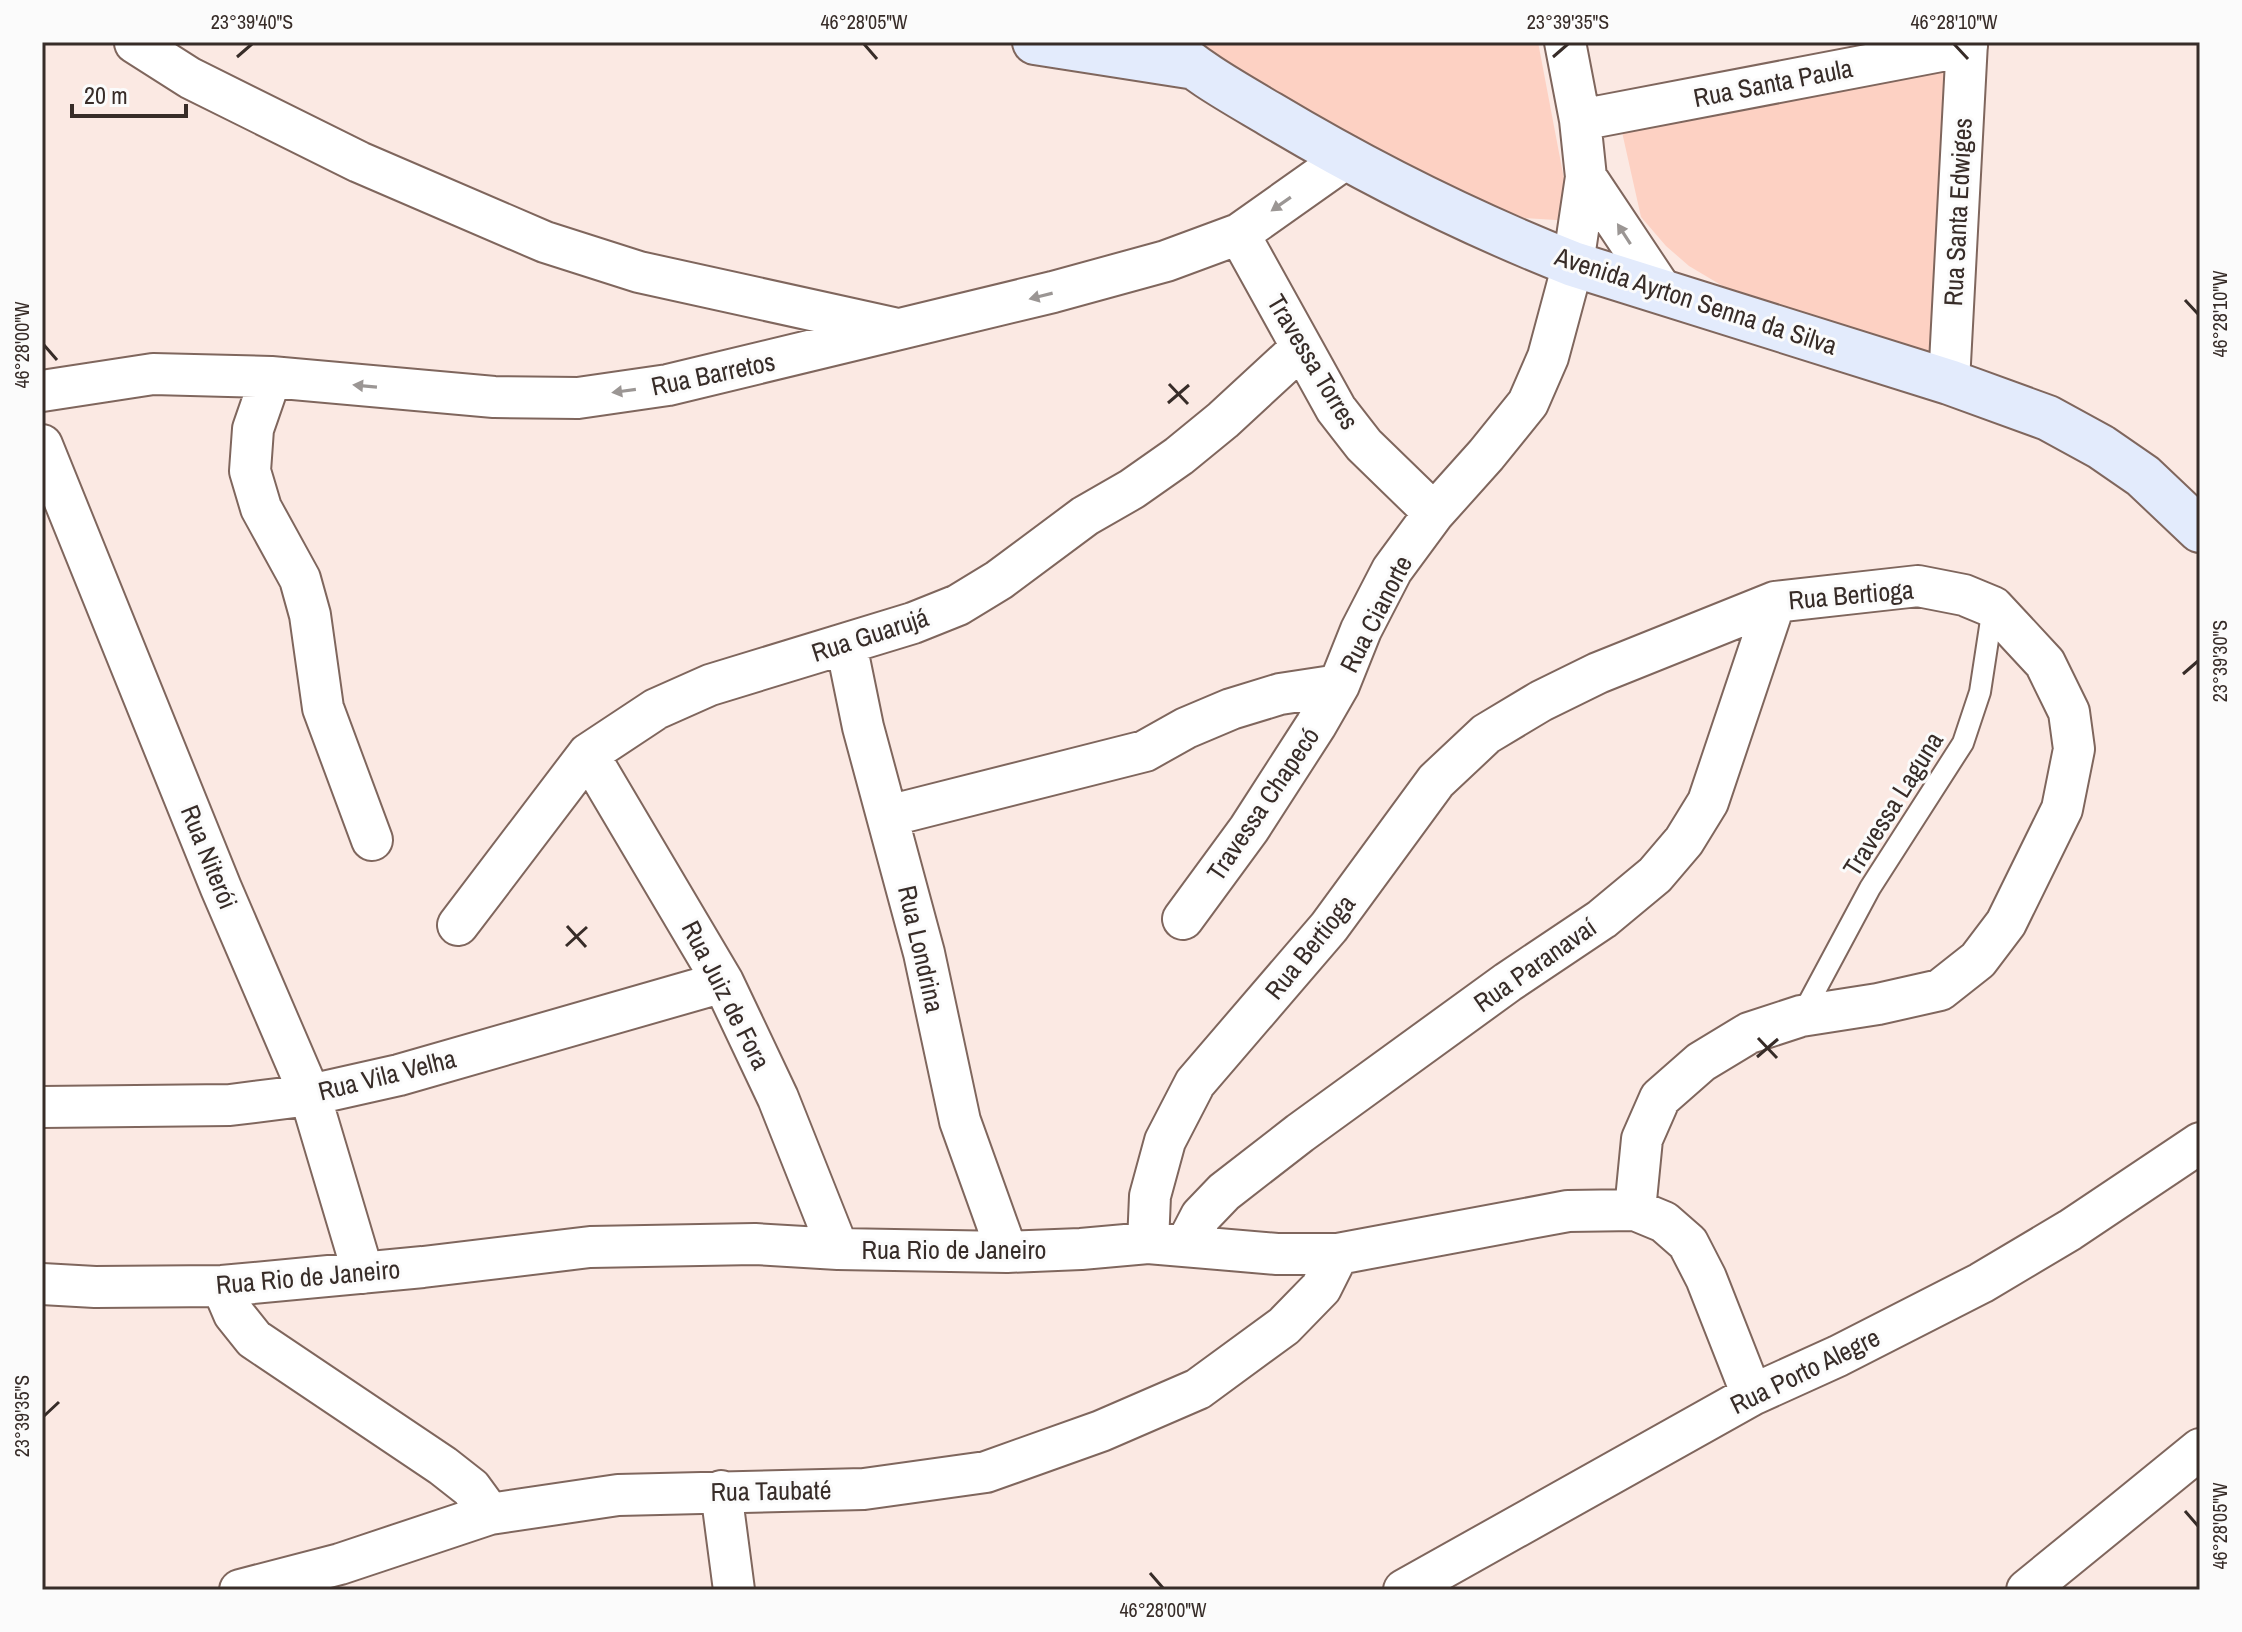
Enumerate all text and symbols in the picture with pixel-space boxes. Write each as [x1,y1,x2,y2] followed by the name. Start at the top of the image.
[211,8,293,35] text: 23°39'40"S
[820,8,908,35] text: 46°28'05"W
[1527,8,1609,35] text: 23°39'35"S
[1910,8,1998,35] text: 46°28'10"W
[1690,50,1856,115] street label: Rua Santa Paula
[72,68,186,118] scale bar
[84,79,128,111] text: 20 m
[1935,117,1980,307] street label: Rua Santa Edwiges
[1271,196,1292,211] one-way arrow
[1617,224,1632,245] one-way arrow
[1550,238,1842,363] street label: Avenida Ayrton Senna da Silva
[2206,270,2233,358] text: 46°28'10"W
[1259,288,1367,436] street label: Travessa Torres
[1028,290,1053,302] one-way arrow
[8,301,35,389] text: 46°28'00"W
[648,343,778,404] street label: Rua Barretos
[352,379,377,392] one-way arrow
[611,385,636,398] one-way arrow
[1331,549,1420,678] street label: Rua Cianorte
[1787,572,1915,617] street label: Rua Bertioga
[807,599,933,670] street label: Rua Guarujá
[2206,620,2233,702] text: 23°39'30"S
[1198,720,1327,887] street label: Travessa Chapecó
[1834,725,1951,883] street label: Travessa Laguna
[173,800,246,914] street label: Rua Niterói
[890,882,953,1016] street label: Rua Londrina
[1256,887,1363,1007] street label: Rua Bertioga
[1466,909,1604,1020] street label: Rua Paranavaí
[674,914,779,1075] street label: Rua Juiz de Fora
[314,1040,460,1109] street label: Rua Vila Velha
[862,1232,1046,1267] street label: Rua Rio de Janeiro
[214,1251,402,1302] street label: Rua Rio de Janeiro
[1724,1319,1885,1422] street label: Rua Porto Alegre
[8,1375,35,1457] text: 23°39'35"S
[710,1472,832,1509] street label: Rua Taubaté
[2206,1482,2233,1570] text: 46°28'05"W
[1119,1596,1207,1623] text: 46°28'00"W

